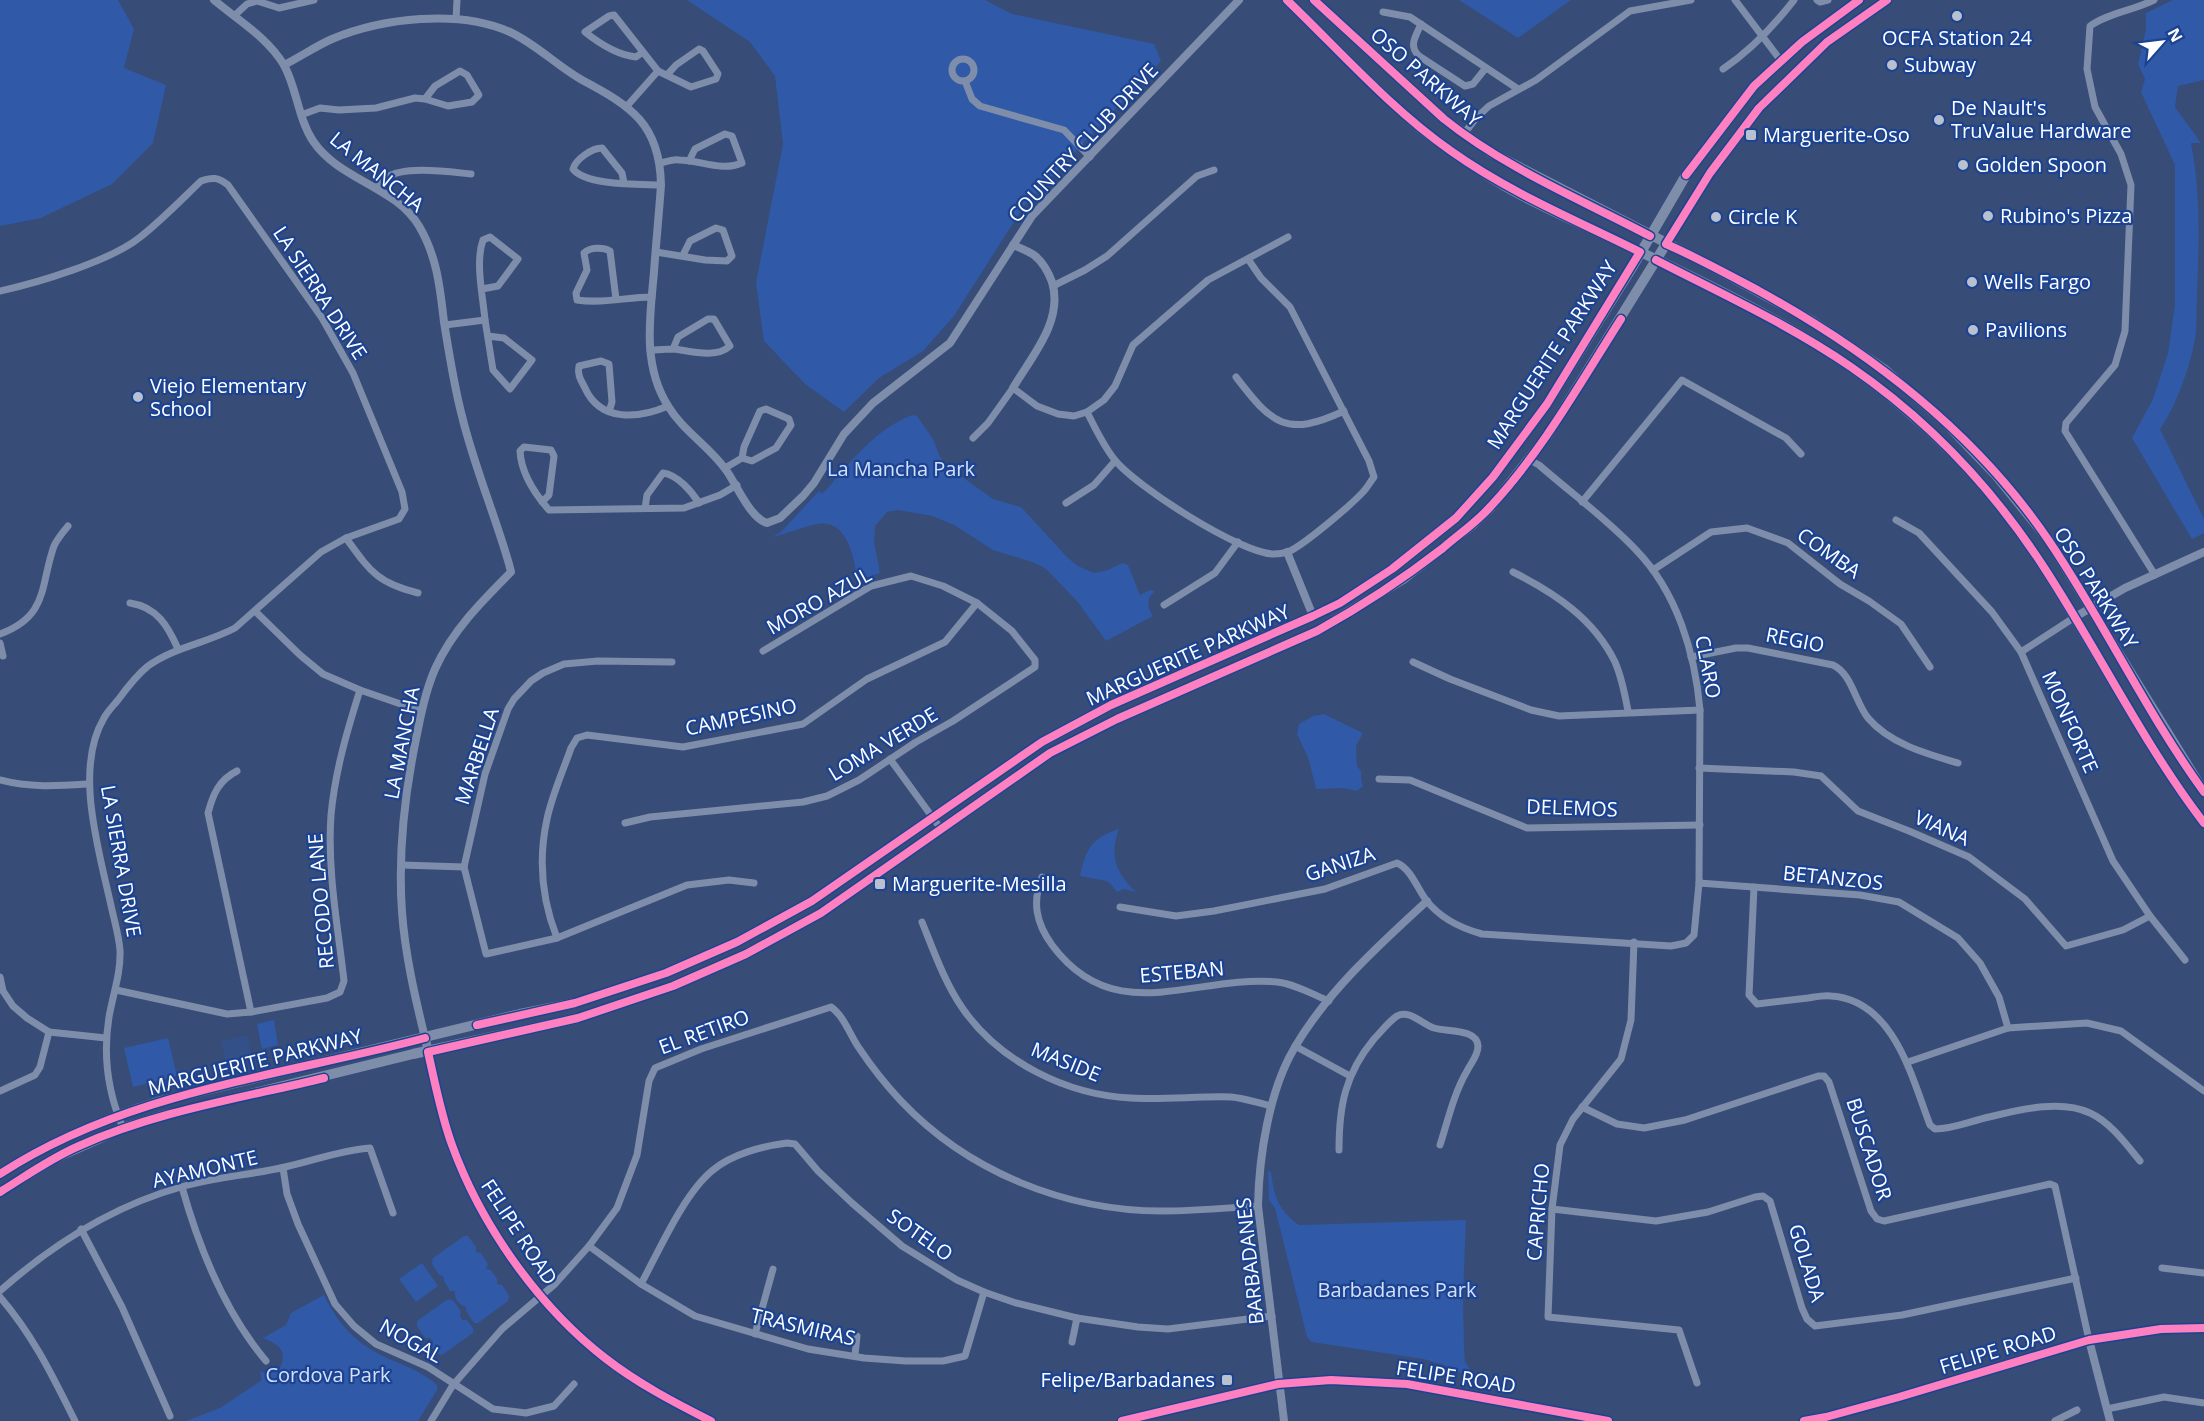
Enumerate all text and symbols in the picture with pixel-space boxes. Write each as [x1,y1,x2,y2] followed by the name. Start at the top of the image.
[1950,9,1964,23] marker: OCFA Station 24
[2132,12,2192,72] north arrow
[1365,21,1488,133] street label: OSO PARKWAY
[1882,24,2033,51] place label: OCFA Station 24
[2162,24,2188,46] text: N
[1904,51,1977,78] place label: Subway
[1002,57,1164,228] street label: COUNTRY CLUB DRIVE
[1885,58,1899,72] marker: Subway
[1951,94,2132,144] place label: De Nault's TruValue Hardware
[1932,113,1946,127] marker: De Nault's TruValue Hardware
[1763,121,1910,148] place label: Marguerite-Oso
[325,125,430,218] street label: LA MANCHA
[1744,128,1758,142] marker: Marguerite-Oso
[1975,151,2107,178] place label: Golden Spoon
[1956,158,1970,172] marker: Golden Spoon
[2000,202,2132,229] place label: Rubino's Pizza
[1728,203,1798,230] place label: Circle K
[1981,209,1995,223] marker: Rubino's Pizza
[1709,210,1723,224] marker: Circle K
[267,221,374,365] street label: LA SIERRA DRIVE
[1480,254,1623,454] street label: MARGUERITE PARKWAY
[1984,268,2091,295] place label: Wells Fargo
[1965,275,1979,289] marker: Wells Fargo
[1985,316,2067,343] place label: Pavilions
[1966,323,1980,337] marker: Pavilions
[150,372,307,422] place label: Viejo Elementary School
[131,390,145,404] marker: Viejo Elementary School
[827,455,976,482] park label: La Mancha Park
[1792,521,1867,584] street label: COMBA
[2048,522,2145,654] street label: OSO PARKWAY
[762,561,876,640] street label: MORO AZUL
[1082,597,1295,712] street label: MARGUERITE PARKWAY
[1763,621,1827,658] street label: REGIO
[1689,633,1728,701] street label: CLARO
[2036,667,2105,777] street label: MONFORTE
[377,684,426,801] street label: LA MANCHA
[683,692,799,742] street label: CAMPESINO
[823,700,942,787] street label: LOMA VERDE
[448,704,505,808] street label: MARBELLA
[95,783,148,939] street label: LA SIERRA DRIVE
[1526,792,1618,823] street label: DELEMOS
[1910,803,1974,852] street label: VIANA
[301,832,340,970] street label: RECODO LANE
[1301,839,1379,887] street label: GANIZA
[1782,859,1885,896] street label: BETANZOS
[892,870,1067,897] place label: Marguerite-Mesilla
[873,877,887,891] marker: Marguerite-Mesilla
[1139,954,1225,989] street label: ESTEBAN
[655,1003,753,1060] street label: EL RETIRO
[145,1022,366,1101] street label: MARGUERITE PARKWAY
[1027,1035,1105,1088] street label: MASIDE
[1840,1094,1899,1204] street label: BUSCADOR
[150,1143,260,1194] street label: AYAMONTE
[1520,1162,1555,1262] street label: CAPRICHO
[475,1174,564,1290] street label: FELIPE ROAD
[1229,1196,1270,1326] street label: BARBADANES
[882,1202,959,1267] street label: SOTELO
[1783,1220,1832,1306] street label: GOLADA
[1318,1276,1477,1303] park label: Barbadanes Park
[748,1301,858,1352] street label: TRASMIRAS
[375,1312,448,1369] street label: NOGAL
[1936,1319,2060,1380] street label: FELIPE ROAD
[1394,1354,1518,1399] street label: FELIPE ROAD
[265,1361,391,1388] park label: Cordova Park
[1041,1366,1215,1393] place label: Felipe/Barbadanes
[1220,1373,1234,1387] marker: Felipe/Barbadanes

